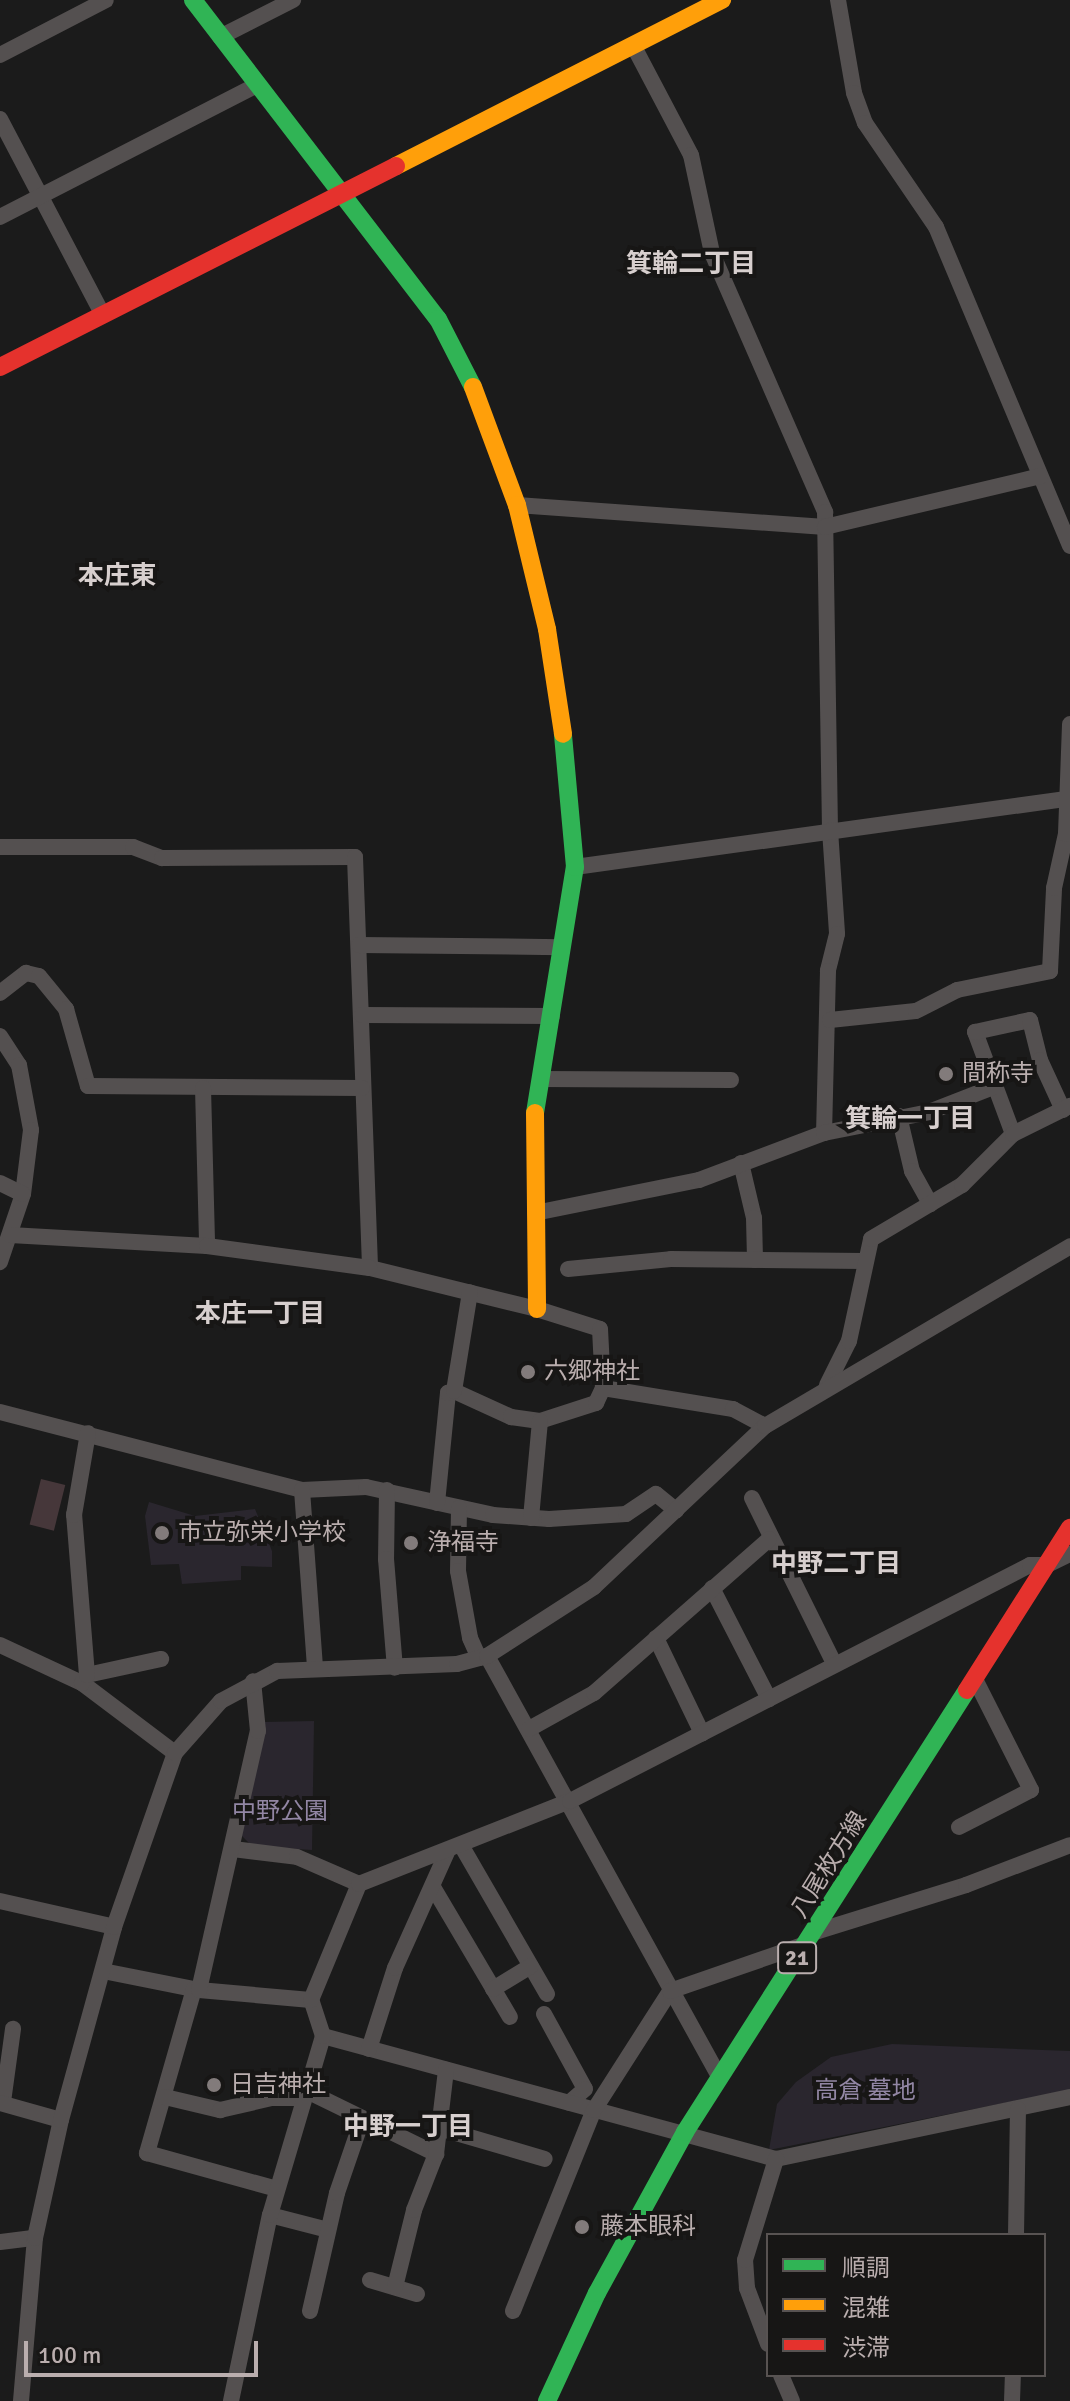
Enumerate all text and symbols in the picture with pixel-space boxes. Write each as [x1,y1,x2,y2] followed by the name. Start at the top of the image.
[626,249,756,281] district label: 箕輪二丁目
[78,561,156,593] district label: 本庄東
[962,1060,1034,1088] place label: 間称寺
[937,1065,955,1083] marker: 間称寺
[845,1104,975,1136] district label: 箕輪一丁目
[195,1299,325,1331] district label: 本庄一丁目
[544,1358,640,1386] place label: 六郷神社
[519,1363,537,1381] marker: 六郷神社
[178,1519,346,1547] place label: 市立弥栄小学校
[153,1524,171,1542] marker: 市立弥栄小学校
[427,1529,499,1557] place label: 浄福寺
[402,1534,420,1552] marker: 浄福寺
[771,1549,901,1581] district label: 中野二丁目
[232,1798,328,1826] park label: 中野公園
[785,1806,873,1924] street label: 八尾枚方線
[777,1940,817,1976] road number: 21
[230,2071,326,2099] place label: 日吉神社
[205,2076,223,2094] marker: 日吉神社
[814,2077,916,2105] park label: 高倉 墓地
[343,2112,473,2144] district label: 中野一丁目
[600,2213,696,2241] place label: 藤本眼科
[571,2216,593,2238] marker: 藤本眼科
[766,2233,1046,2377] legend
[842,2253,890,2283] text: 順調
[842,2293,890,2323] text: 混雑
[28,2325,262,2375] scale bar
[842,2333,890,2363] text: 渋滞
[38,2340,101,2370] text: 100 m

